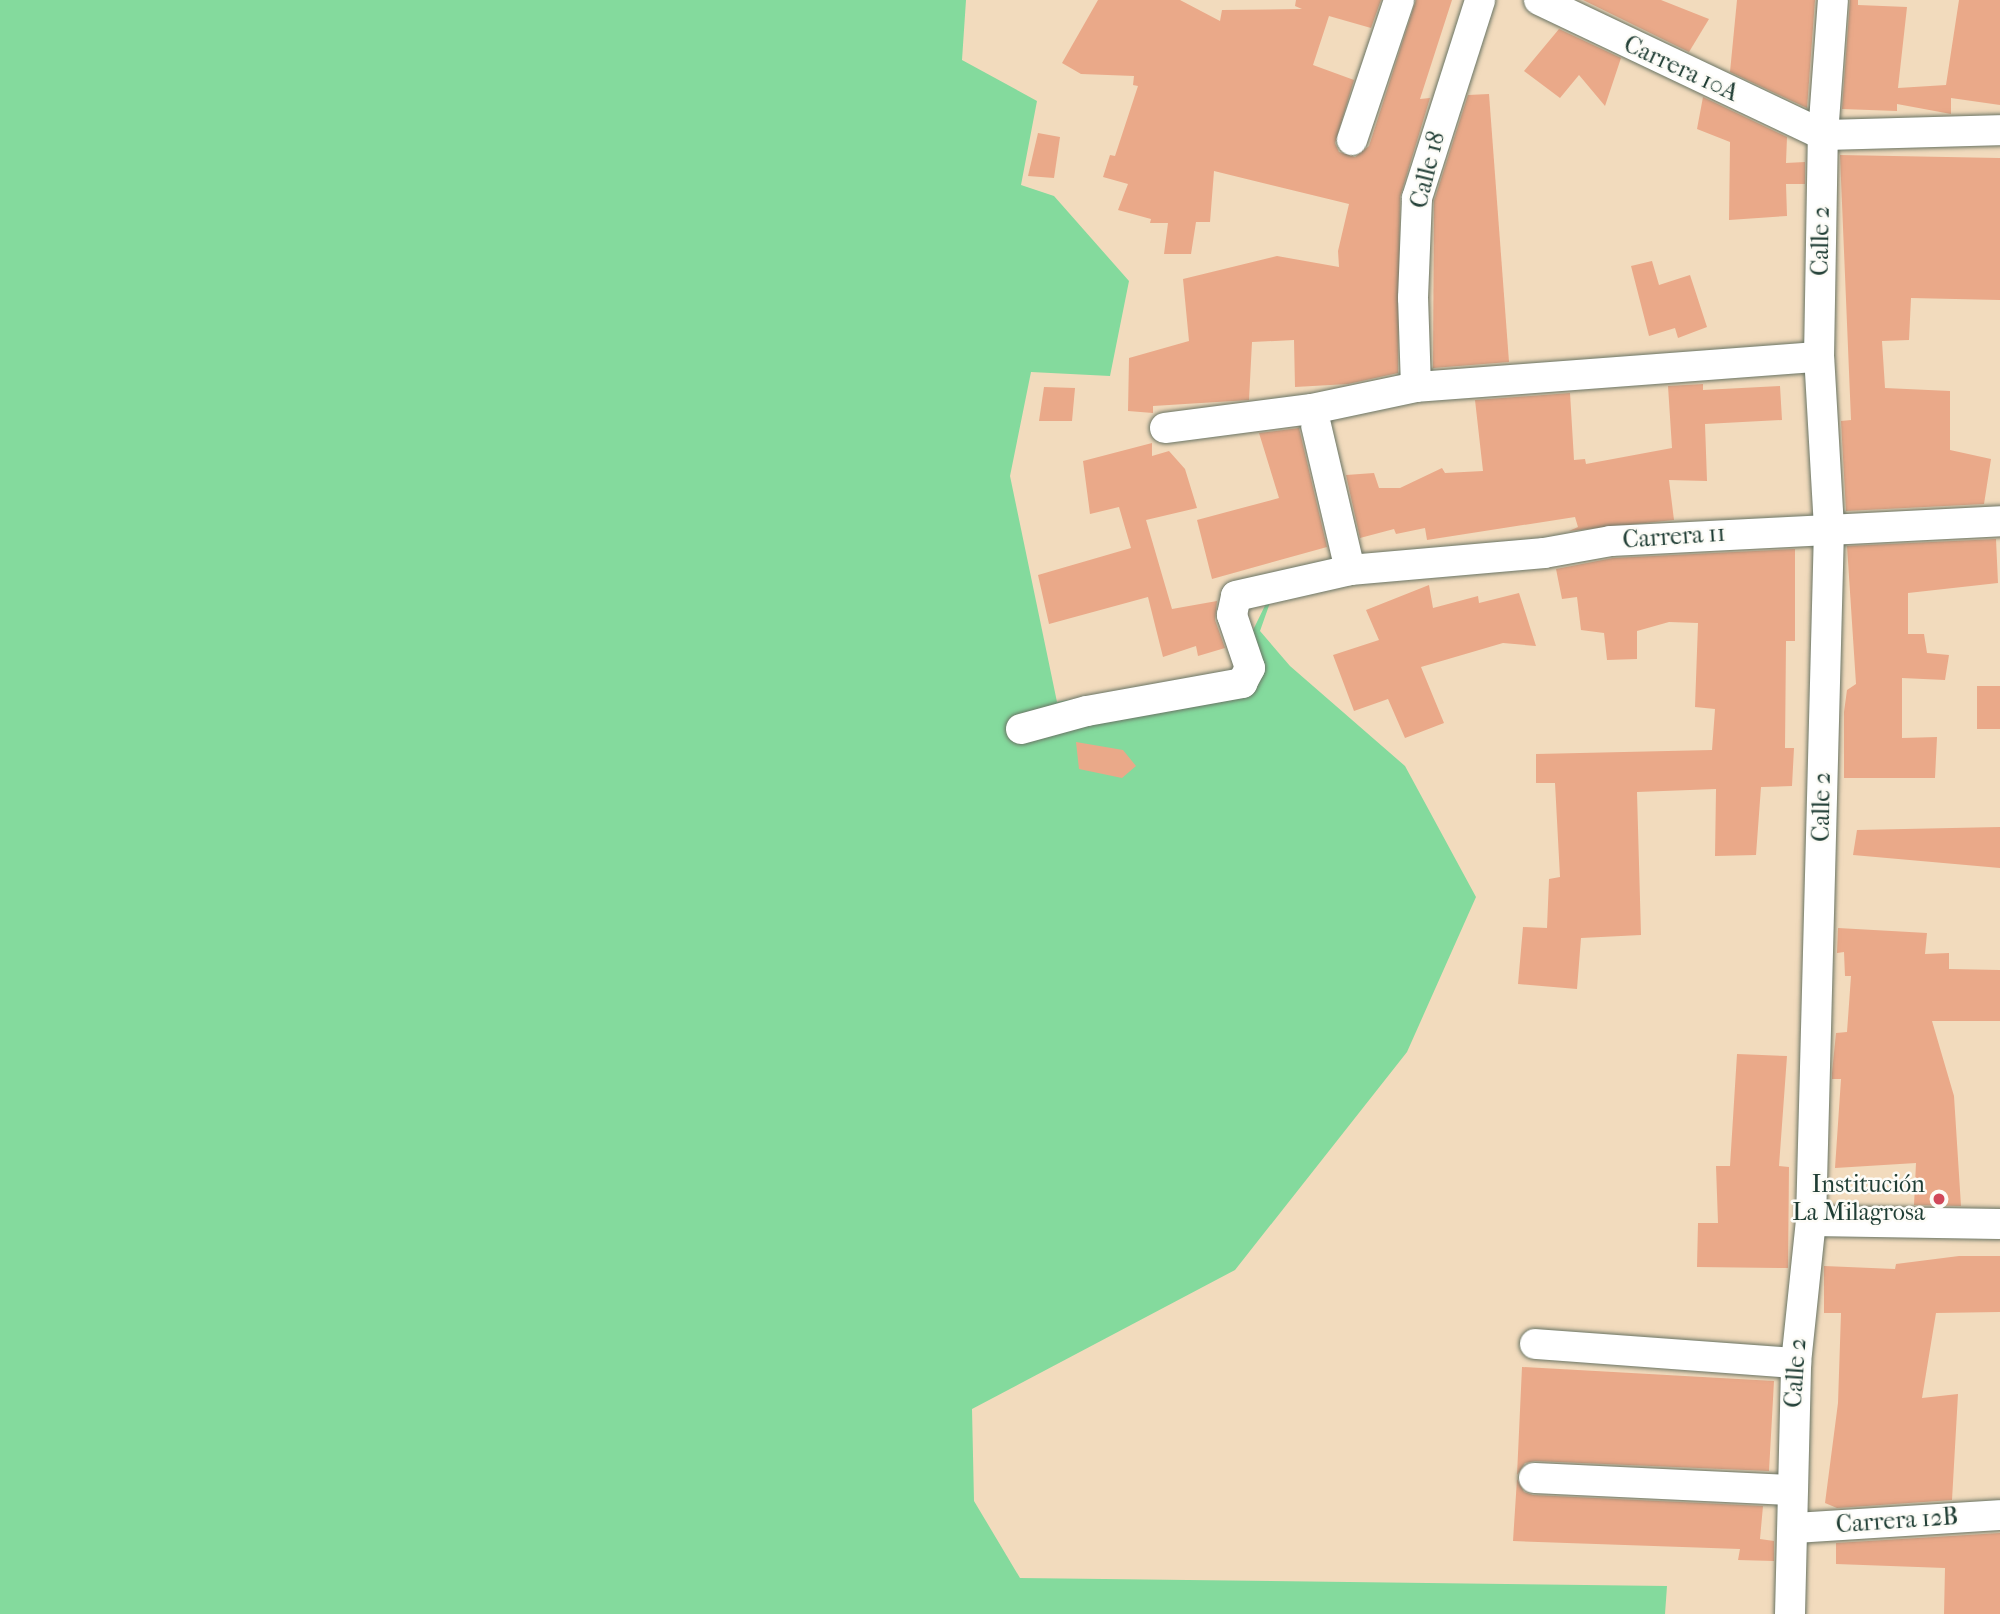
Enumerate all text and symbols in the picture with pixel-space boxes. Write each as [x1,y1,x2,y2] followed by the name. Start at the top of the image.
[1619,30,1743,108] street label: Carrera 10A
[1405,129,1451,211] street label: Calle 18
[1806,206,1836,276] street label: Calle 2
[1622,519,1726,555] street label: Carrera 11
[1807,772,1837,842] street label: Calle 2
[1792,1171,1925,1227] place label: Institución La Milagrosa
[1931,1191,1947,1207] marker: Institución La Milagrosa
[1779,1337,1813,1409] street label: Calle 2
[1835,1502,1959,1540] street label: Carrera 12B

